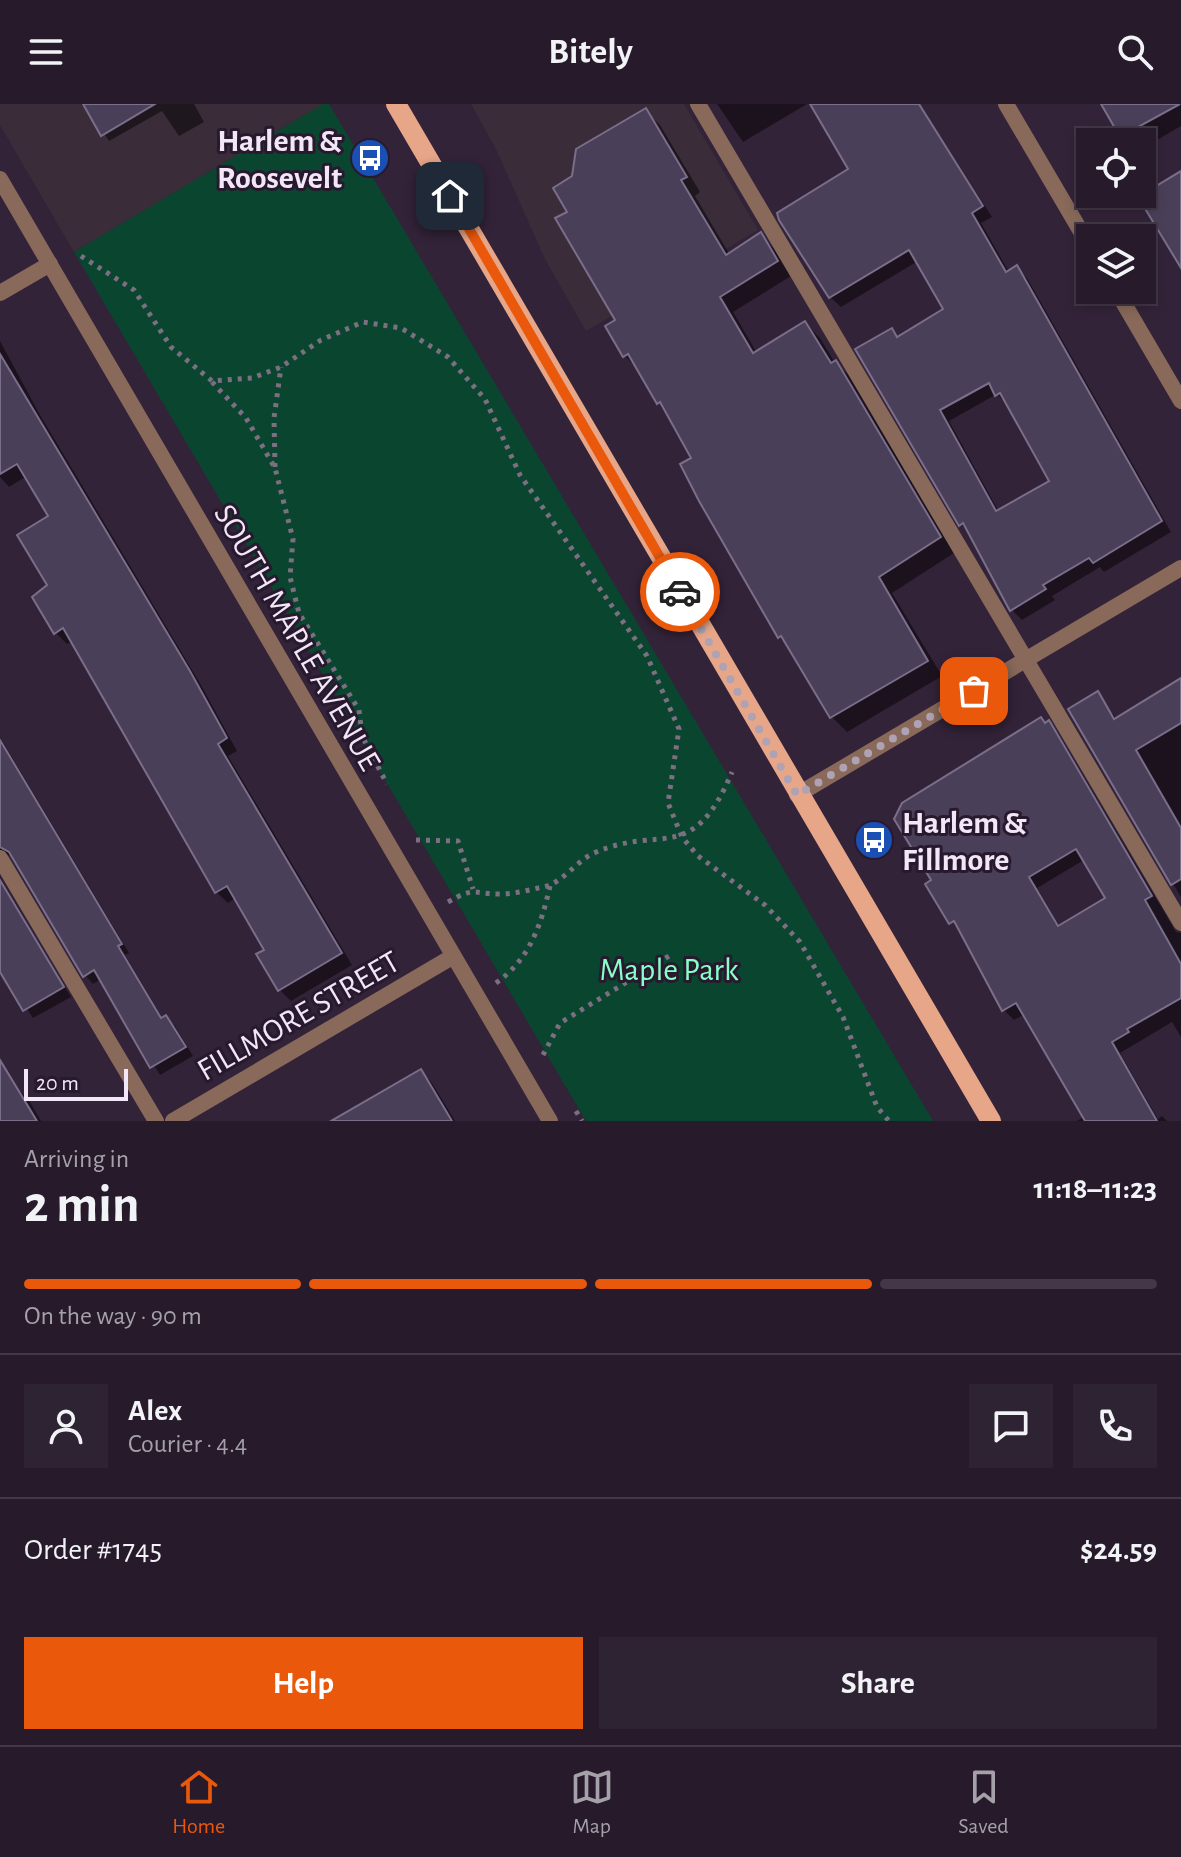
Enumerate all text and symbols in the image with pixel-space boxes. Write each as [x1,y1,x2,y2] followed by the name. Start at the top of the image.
[24,30,68,74] icon: menu
[1113,30,1157,74] icon: search
[548,34,633,70] text: Bitely
[217,125,342,194] place label: Harlem & Roosevelt
[1076,128,1156,304] map controls
[1076,128,1156,208] button: locate
[349,137,391,179] bus stop icon: Harlem & Roosevelt
[416,162,484,230] pin
[428,174,472,218] icon: home
[1076,224,1156,304] button: layers
[208,499,386,776] street label: SOUTH MAPLE AVENUE
[640,552,720,632] courier
[658,570,702,614] icon: car
[940,657,1008,725] pin
[952,669,996,713] icon: bag
[902,807,1027,876] place label: Harlem & Fillmore
[853,819,895,861] bus stop icon: Harlem & Fillmore
[192,945,405,1087] street label: FILLMORE STREET
[599,954,739,986] park label: Maple Park
[24,1065,128,1101] scale bar
[36,1072,79,1094] text: 20 m
[24,1146,129,1172] text: Arriving in
[1034,1174,1157,1204] text: 11:18–11:23
[24,1179,139,1231] text: 2 min
[24,1303,202,1329] text: On the way · 90 m
[24,1384,108,1468] button: person
[969,1384,1053,1468] button: chat
[1073,1384,1157,1468] button: phone
[128,1396,182,1426] text: Alex
[128,1431,247,1457] text: Courier · 4.4
[24,1535,162,1565] text: Order #1745
[1080,1535,1157,1565] text: $24.59
[24,1637,583,1729] button: Help
[599,1637,1157,1729] button: Share
[172,1765,225,1839] tab: Home
[570,1765,614,1839] tab: Map
[958,1765,1009,1839] tab: Saved

